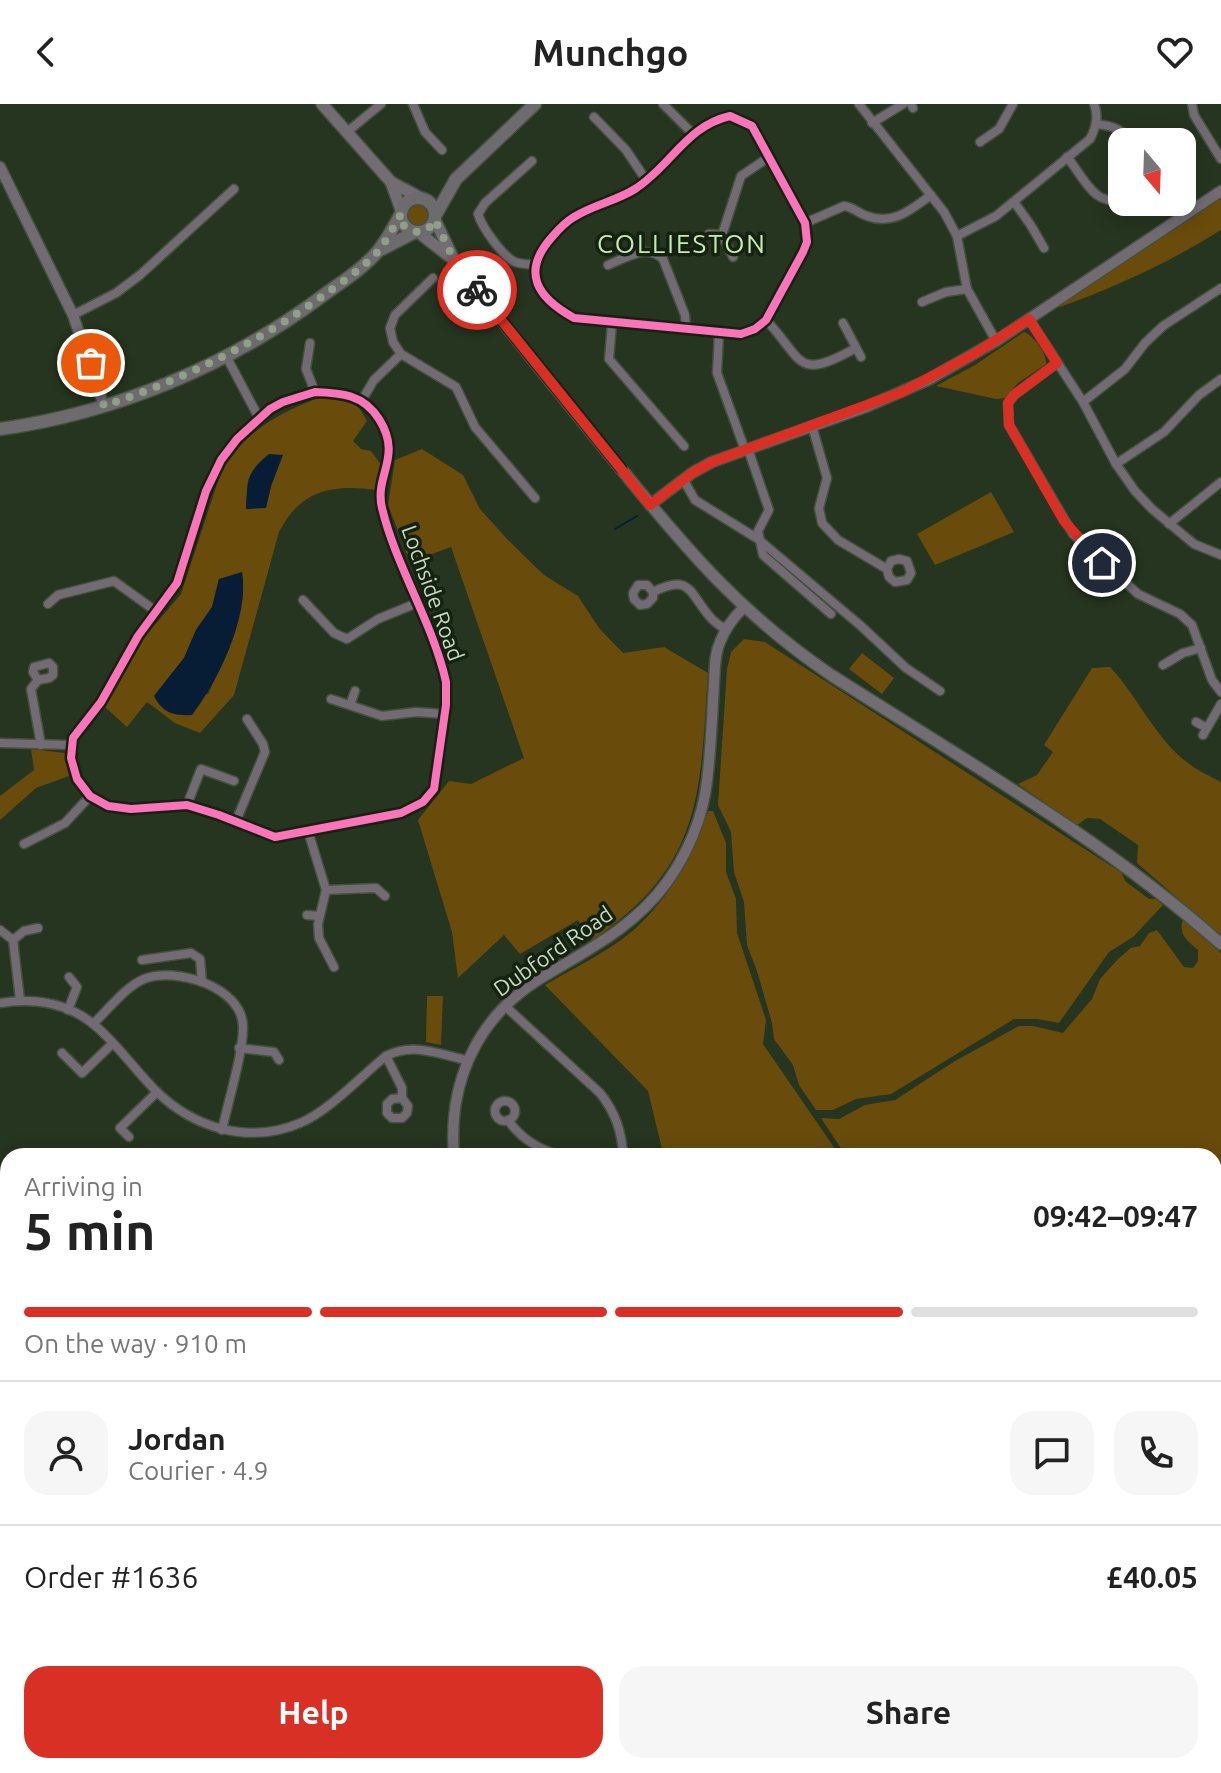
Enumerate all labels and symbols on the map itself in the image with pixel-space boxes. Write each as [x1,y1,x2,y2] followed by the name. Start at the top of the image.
[1108,128,1196,216] north arrow
[597,229,767,258] district label: COLLIESTON
[437,250,517,330] courier
[57,329,125,397] pin
[397,522,470,664] street label: Lochside Road
[1068,529,1136,597] pin
[489,900,617,1001] street label: Dubford Road

